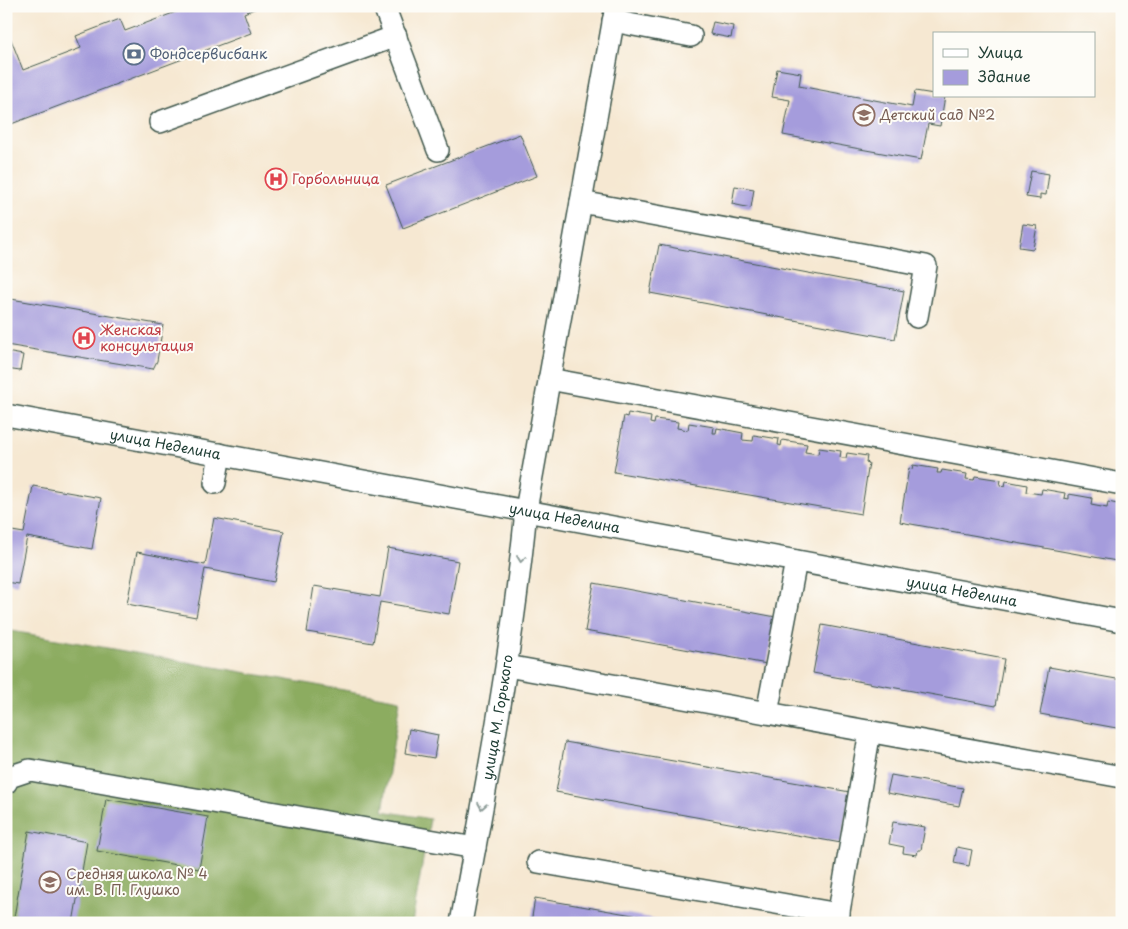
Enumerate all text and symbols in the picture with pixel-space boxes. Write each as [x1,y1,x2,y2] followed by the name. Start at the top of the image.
[933,32,1096,98] legend
[978,40,1023,63] text: Улица
[122,42,146,66] bank icon: Фондсервисбанк
[150,43,268,64] place label: Фондсервисбанк
[978,64,1031,87] text: Здание
[852,103,876,127] school or university icon: Детский сад №2
[879,104,995,125] place label: Детский сад №2
[264,167,288,191] hospital icon: Горбольница
[292,168,379,189] place label: Горбольница
[100,319,194,356] place label: Женская консультация
[72,326,96,350] hospital icon: Женская консультация
[108,423,223,464] street label: улица Неделина
[508,497,622,538] street label: улица Неделина
[516,555,527,563] one-way arrow
[905,570,1019,612] street label: улица Неделина
[476,653,518,782] street label: улица М. Горького
[478,801,488,810] one-way arrow
[66,863,208,900] place label: Средняя школа № 4 им. В. П. Глушко
[38,870,62,894] school or university icon: Средняя школа № 4 им. В. П. Глушко

